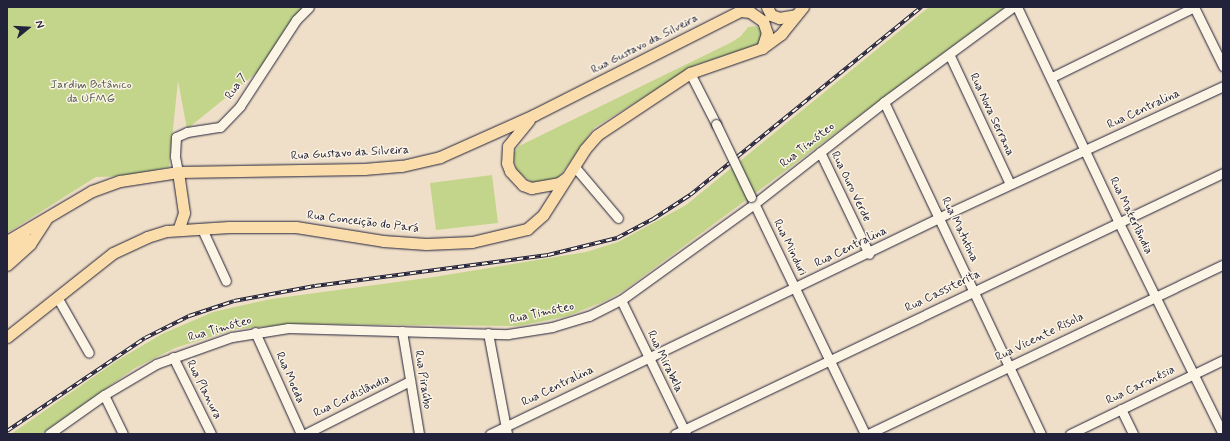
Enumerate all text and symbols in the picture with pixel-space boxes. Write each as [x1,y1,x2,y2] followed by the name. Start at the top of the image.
[8,8,48,48] north arrow
[591,13,699,77] street label: Rua Gustavo da Silveira
[32,19,47,30] text: N
[223,71,251,103] street label: Rua 7
[965,71,1017,159] street label: Rua Nova Serrana
[51,79,131,107] park label: Jardim Botânico da UFMG
[1106,87,1182,133] street label: Rua Centralina
[778,121,838,171] street label: Rua Timóteo
[293,144,407,164] street label: Rua Gustavo da Silveira
[827,150,873,224] street label: Rua Ouro Verde
[1105,176,1155,256] street label: Rua Materlândia
[937,196,981,264] street label: Rua Matutina
[307,209,419,237] street label: Rua Conceição do Pará
[769,218,809,278] street label: Rua Minduri
[813,224,889,272] street label: Rua Centralina
[904,268,982,316] street label: Rua Cassiterita
[509,300,575,328] street label: Rua Timóteo
[993,310,1087,366] street label: Rua Vicente Risola
[187,314,253,346] street label: Rua Timóteo
[643,329,685,395] street label: Rua Mirabela
[271,350,307,406] street label: Rua Moeda
[410,350,434,410] street label: Rua Piraúbo
[182,358,224,422] street label: Rua Planura
[520,363,596,411] street label: Rua Centralina
[1105,363,1177,409] street label: Rua Carmésia
[311,372,393,422] street label: Rua Cordislândia

